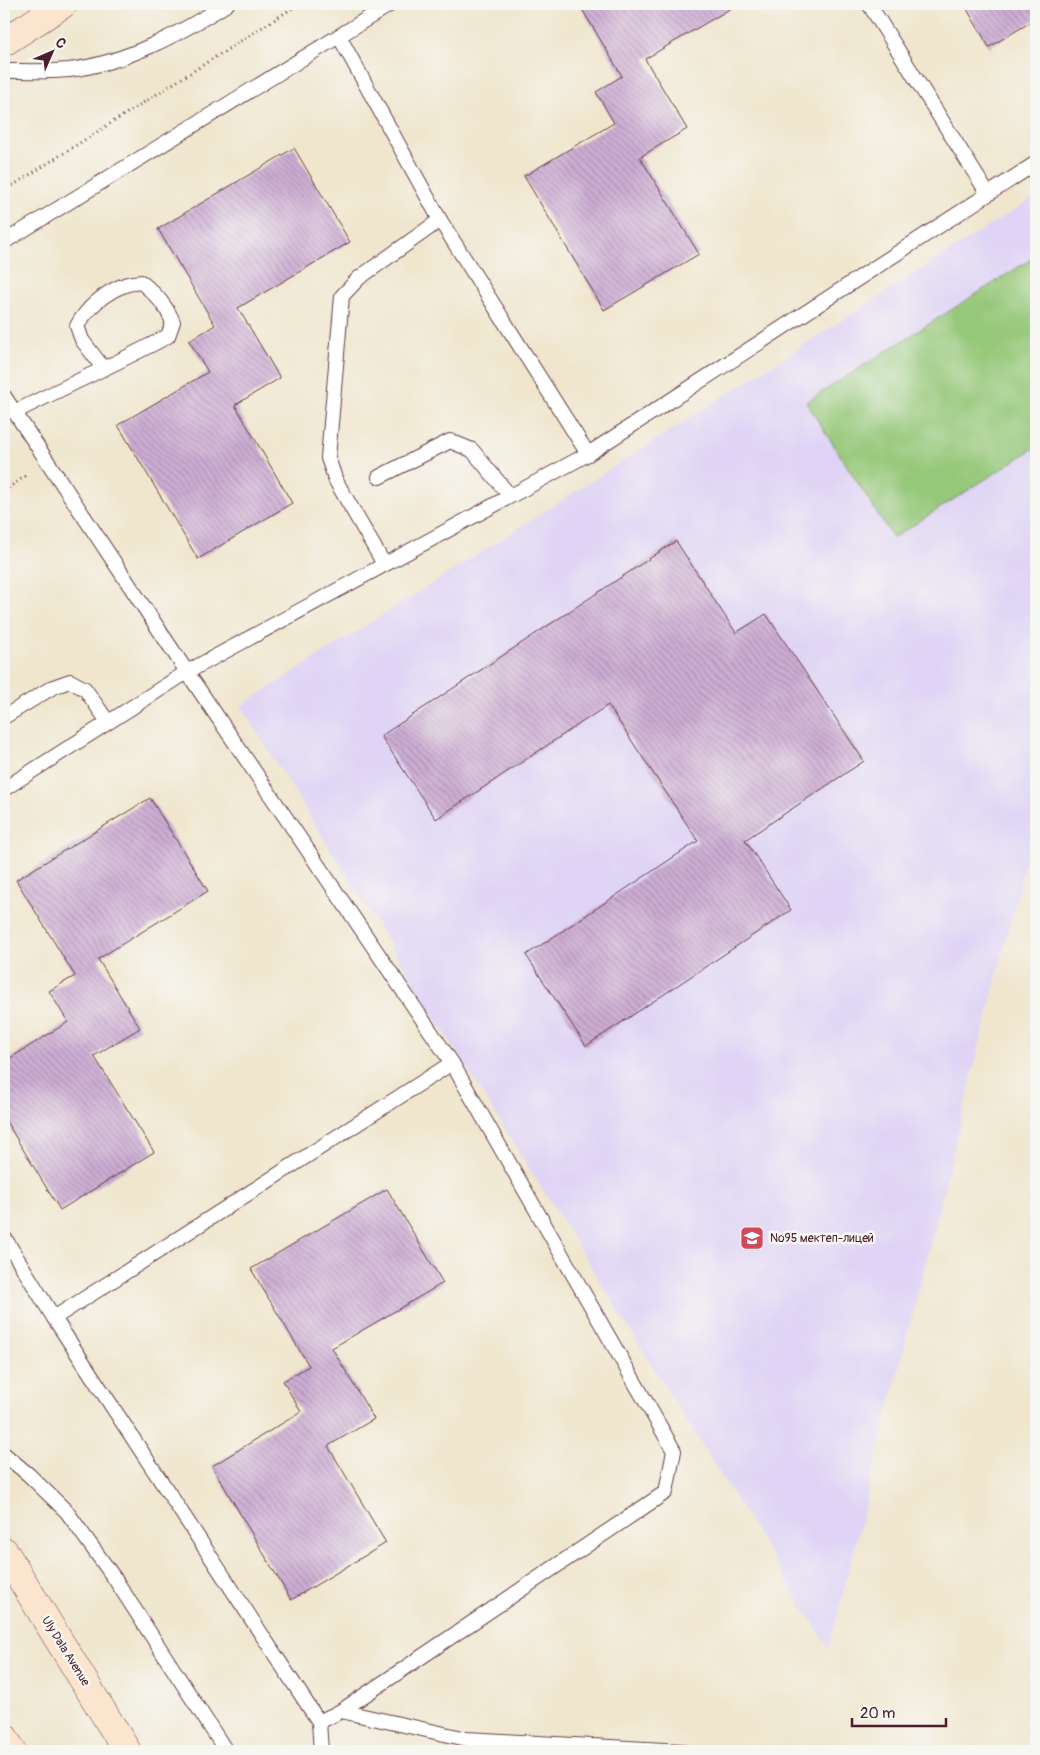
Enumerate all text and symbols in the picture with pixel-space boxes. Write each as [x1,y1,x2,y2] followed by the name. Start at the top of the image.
[28,28,78,78] north arrow
[52,34,70,52] text: С
[739,1225,765,1251] school or university icon: №95 мектеп-лицей
[770,1231,874,1246] place label: №95 мектеп-лицей
[38,1614,93,1689] street label: Uly Dala Avenue
[852,1695,946,1727] scale bar
[860,1704,895,1723] text: 20 m

